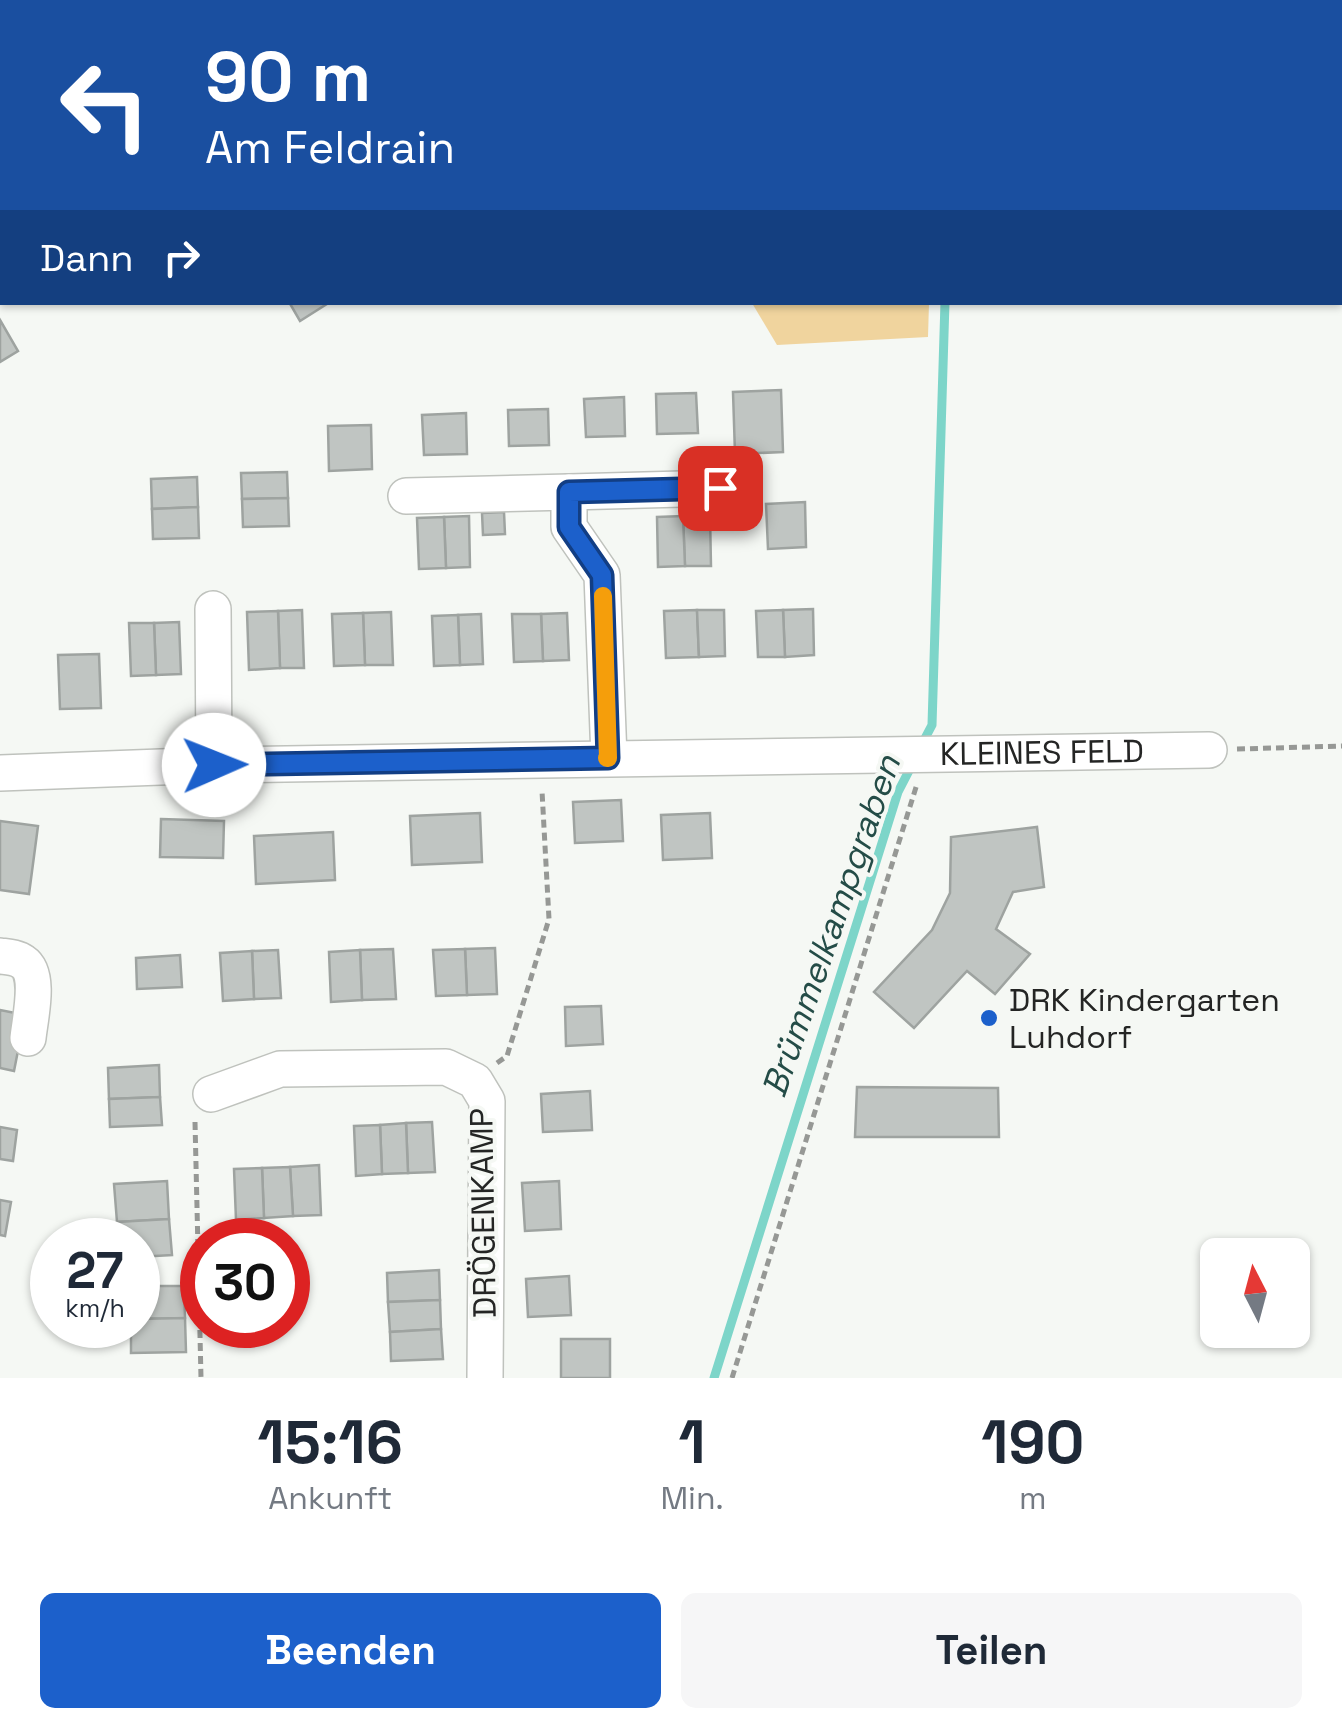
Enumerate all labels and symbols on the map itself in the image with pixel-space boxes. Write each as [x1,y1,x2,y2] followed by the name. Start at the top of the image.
[678,446,763,531] pin
[162,713,266,817] position arrow
[939,731,1144,774] street label: KLEINES FELD
[752,749,910,1103] water label: Brümmelkampgraben
[1009,980,1280,1057] place label: DRK Kindergarten Luhdorf
[978,1007,1000,1029] marker: DRK Kindergarten Luhdorf
[461,1108,505,1318] street label: DRÖGENKAMP
[180,1218,310,1348] speed limit sign: 30
[1200,1238,1310,1348] north arrow

